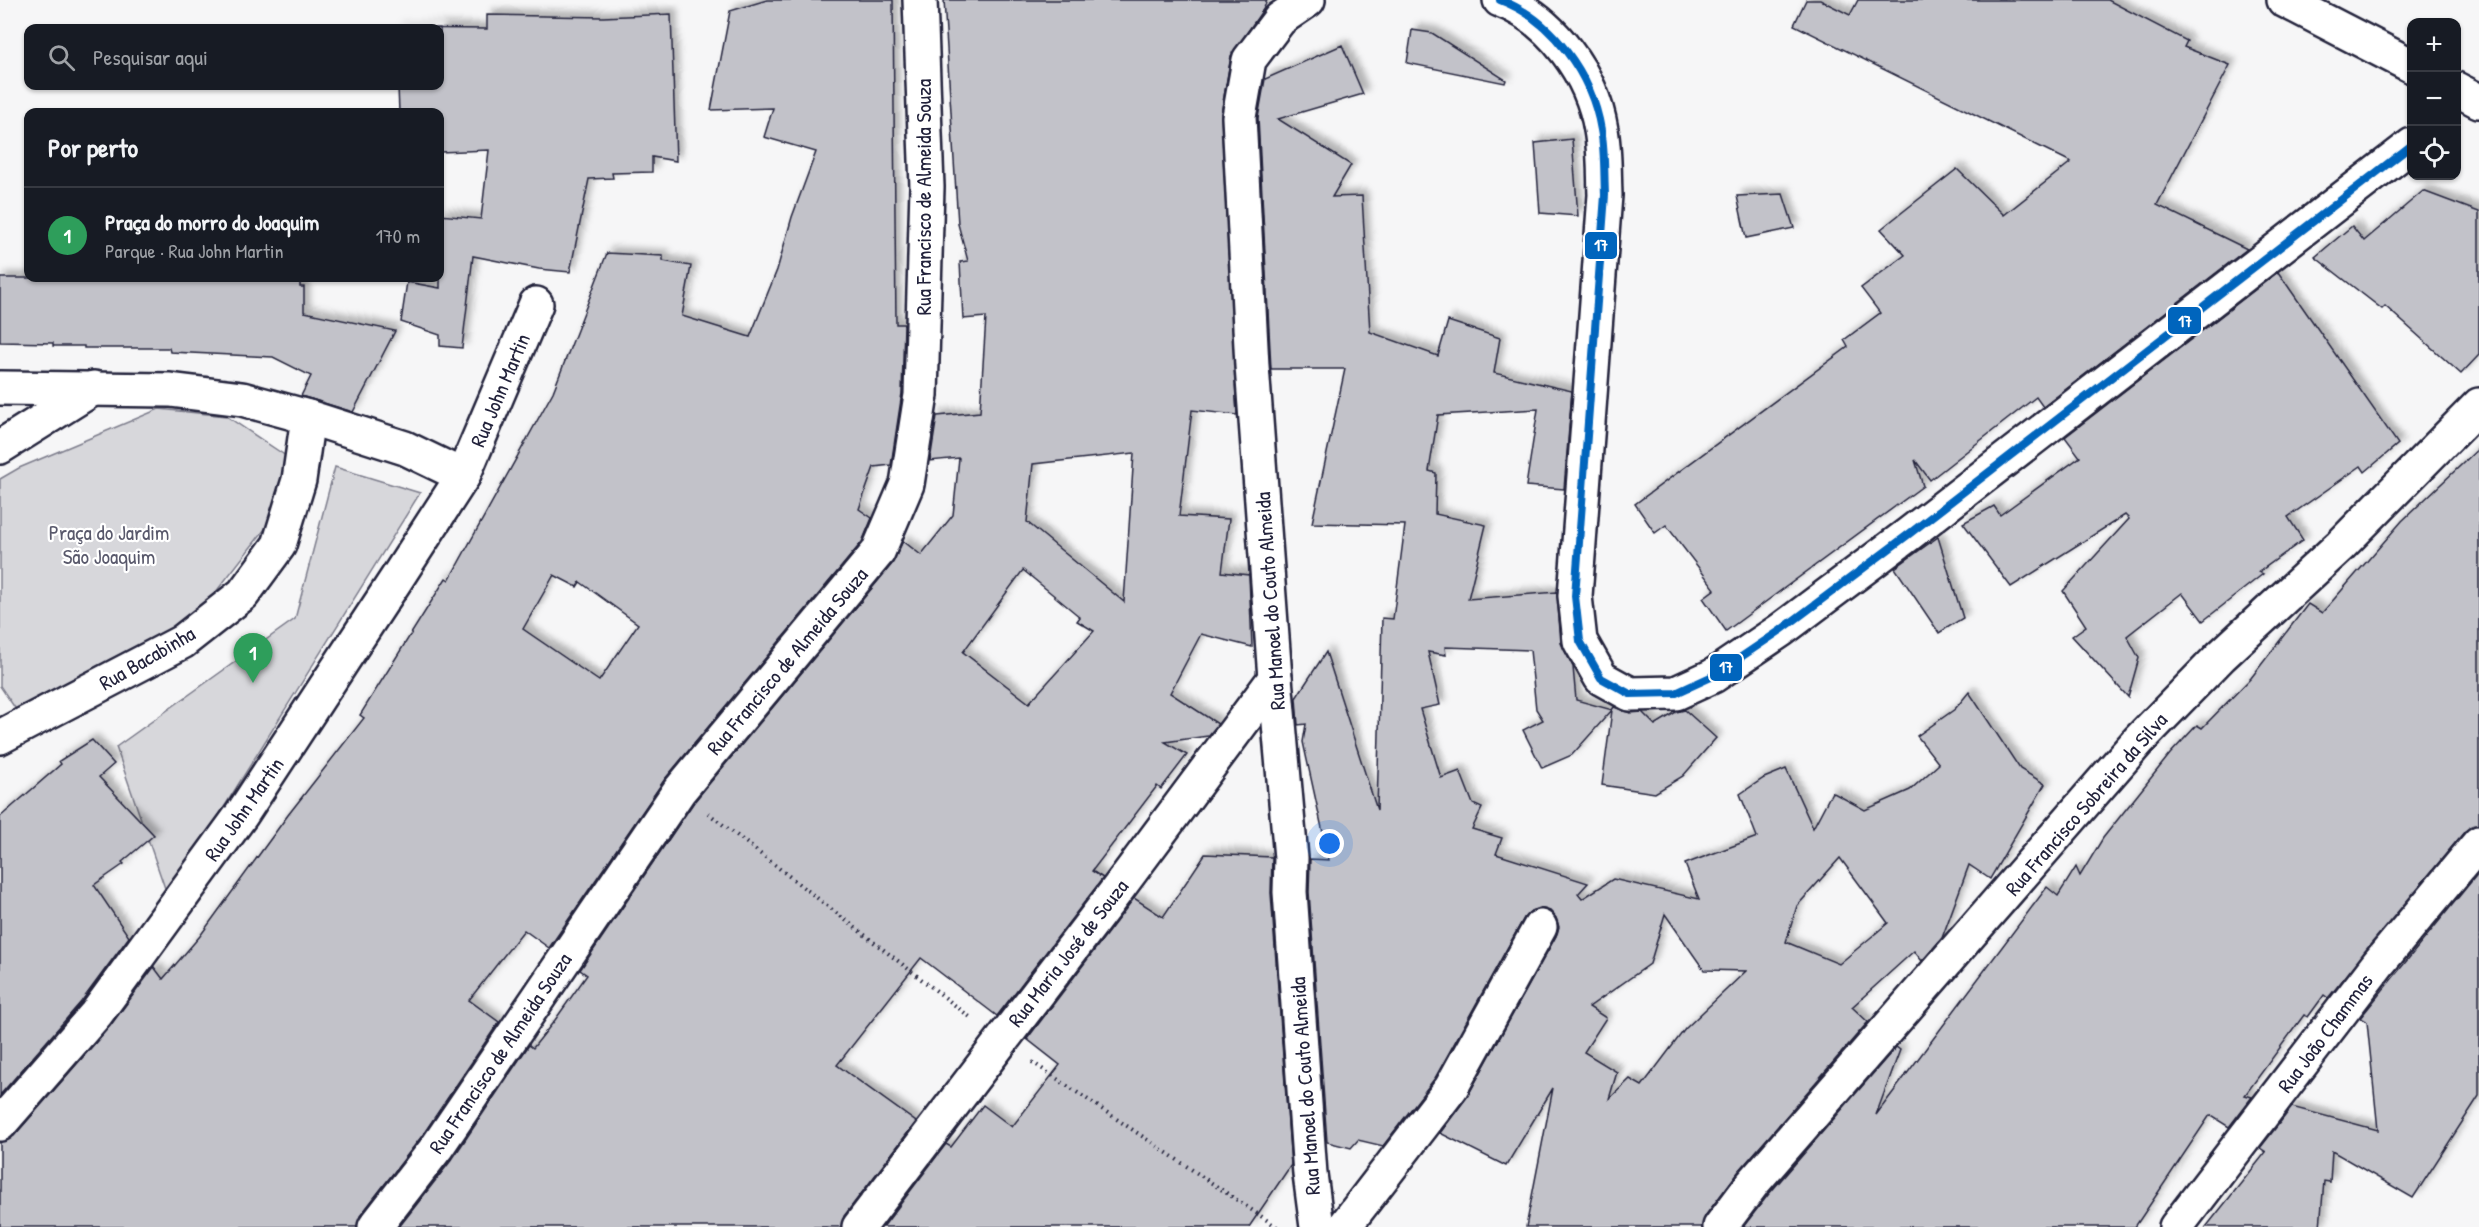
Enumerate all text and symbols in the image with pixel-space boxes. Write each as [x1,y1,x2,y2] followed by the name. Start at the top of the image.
[2407,18,2461,180] map controls
[2407,18,2461,72] button: +
[24,24,444,90] search box
[45,41,78,74] icon: search
[93,42,208,72] text: Pesquisar aqui
[2407,72,2461,126] button: −
[909,79,938,315] street label: Rua Francisco de Almeida Souza
[2407,126,2461,180] button: locate
[48,130,138,165] text: Por perto
[105,207,319,237] text: Praça do morro do Joaquim
[64,222,71,249] text: 1
[376,222,420,249] text: 170 m
[1584,231,1618,260] line badge: 17
[1594,234,1608,256] text: 17
[105,237,283,264] text: Parque · Rua John Martin
[2167,306,2202,335] line badge: 17
[2178,310,2192,332] text: 17
[463,329,537,451] street label: Rua John Martin
[1248,491,1292,711] street label: Rua Manoel do Couto Almeida
[49,518,169,571] park label: Praça do Jardim São Joaquim
[700,561,874,761] street label: Rua Francisco de Almeida Souza
[94,619,200,697] street label: Rua Bacabinha
[234,634,272,683] pin: 1
[1709,653,1743,682] line badge: 17
[1719,656,1733,678] text: 17
[1998,706,2174,902] street label: Rua Francisco Sobreira da Silva
[198,751,290,867] street label: Rua John Martin
[1315,829,1344,858] your location
[1001,873,1135,1033] street label: Rua Maria José de Souza
[422,947,578,1159] street label: Rua Francisco de Almeida Souza
[2271,967,2379,1099] street label: Rua João Chammas
[1283,976,1327,1196] street label: Rua Manoel do Couto Almeida

